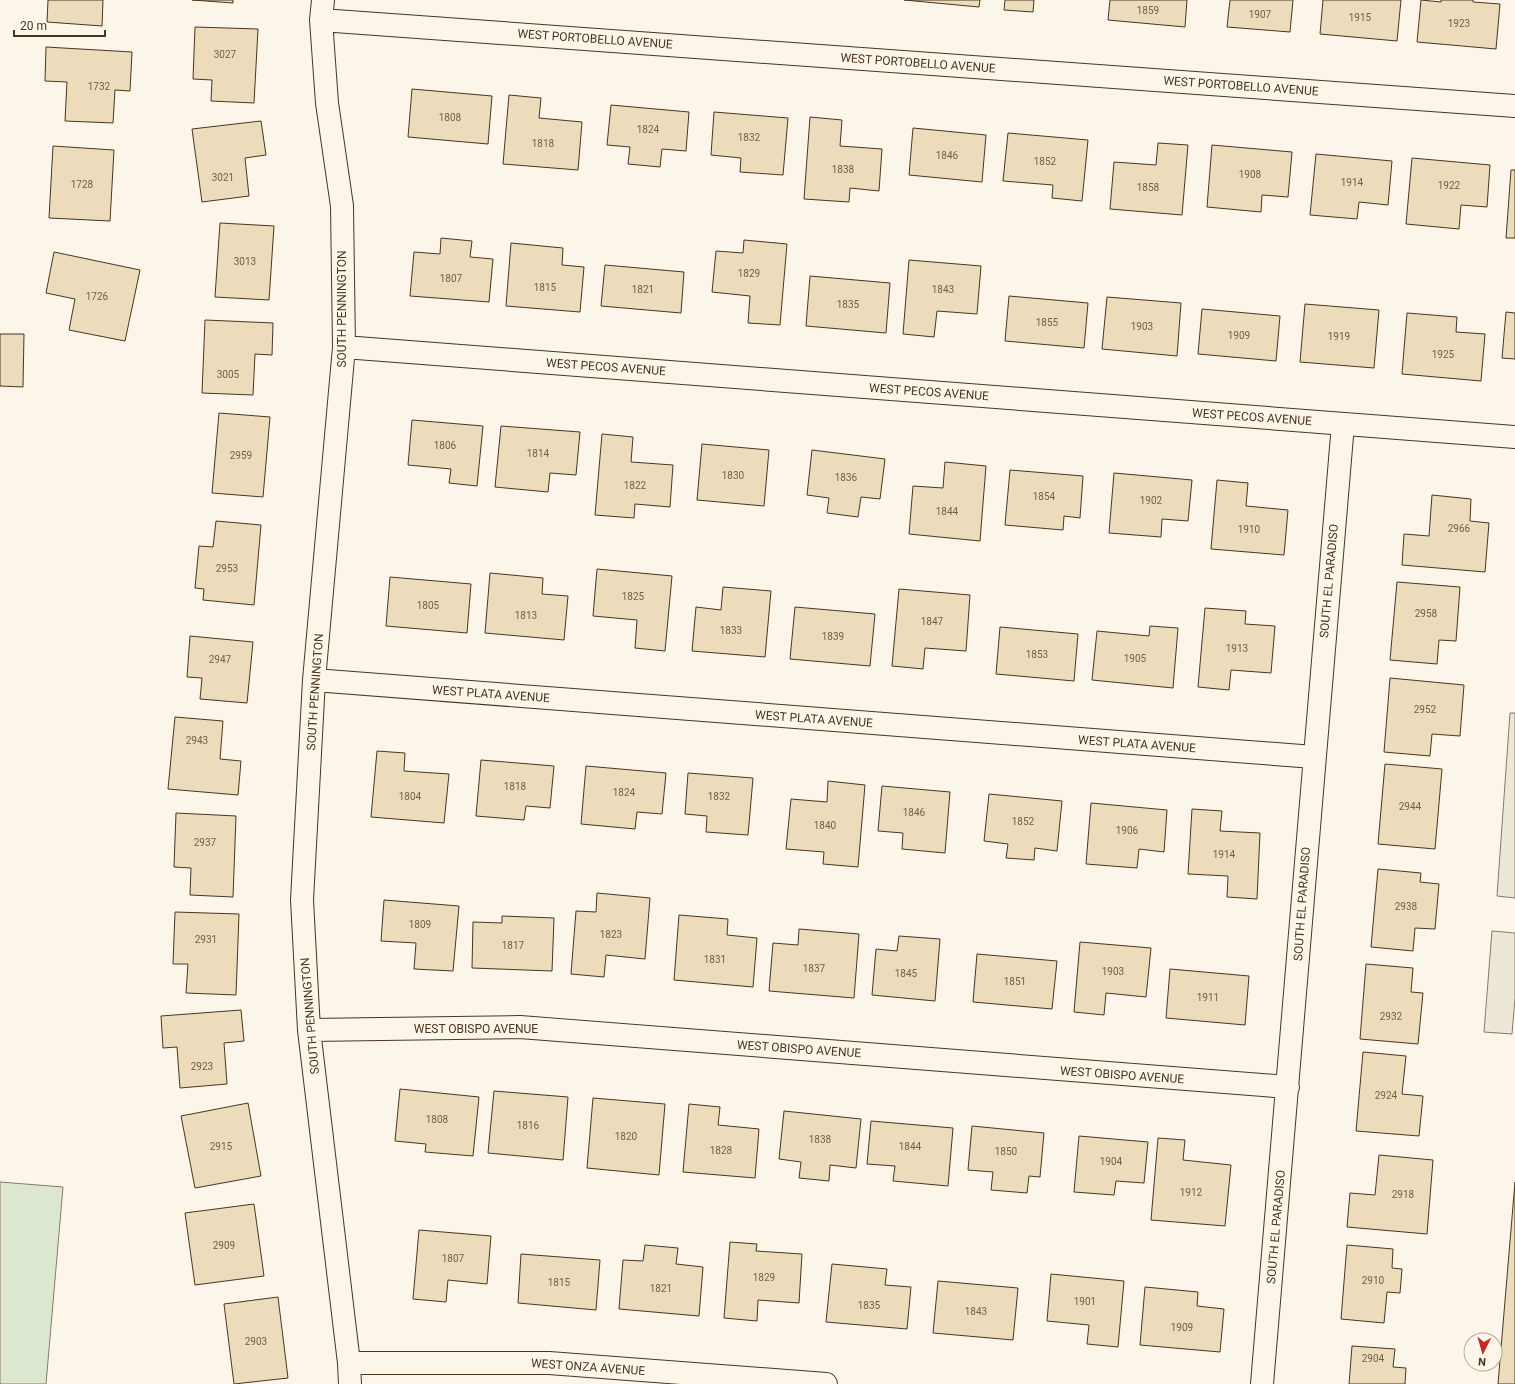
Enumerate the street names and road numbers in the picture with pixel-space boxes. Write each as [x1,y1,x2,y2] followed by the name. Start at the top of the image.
[517,27,673,51] street label: WEST PORTOBELLO AVENUE
[840,51,996,75] street label: WEST PORTOBELLO AVENUE
[1163,74,1319,98] street label: WEST PORTOBELLO AVENUE
[335,250,349,368] street label: SOUTH PENNINGTON
[546,356,667,378] street label: WEST PECOS AVENUE
[869,381,990,403] street label: WEST PECOS AVENUE
[1192,406,1313,428] street label: WEST PECOS AVENUE
[1317,523,1341,639] street label: SOUTH EL PARADISO
[304,633,326,751] street label: SOUTH PENNINGTON
[432,683,551,705] street label: WEST PLATA AVENUE
[755,708,874,730] street label: WEST PLATA AVENUE
[1078,733,1197,755] street label: WEST PLATA AVENUE
[1291,846,1313,962] street label: SOUTH EL PARADISO
[298,957,322,1075] street label: SOUTH PENNINGTON
[414,1022,538,1036] street label: WEST OBISPO AVENUE
[736,1038,862,1060] street label: WEST OBISPO AVENUE
[1059,1064,1185,1086] street label: WEST OBISPO AVENUE
[1264,1169,1288,1285] street label: SOUTH EL PARADISO
[530,1356,646,1378] street label: WEST ONZA AVENUE

